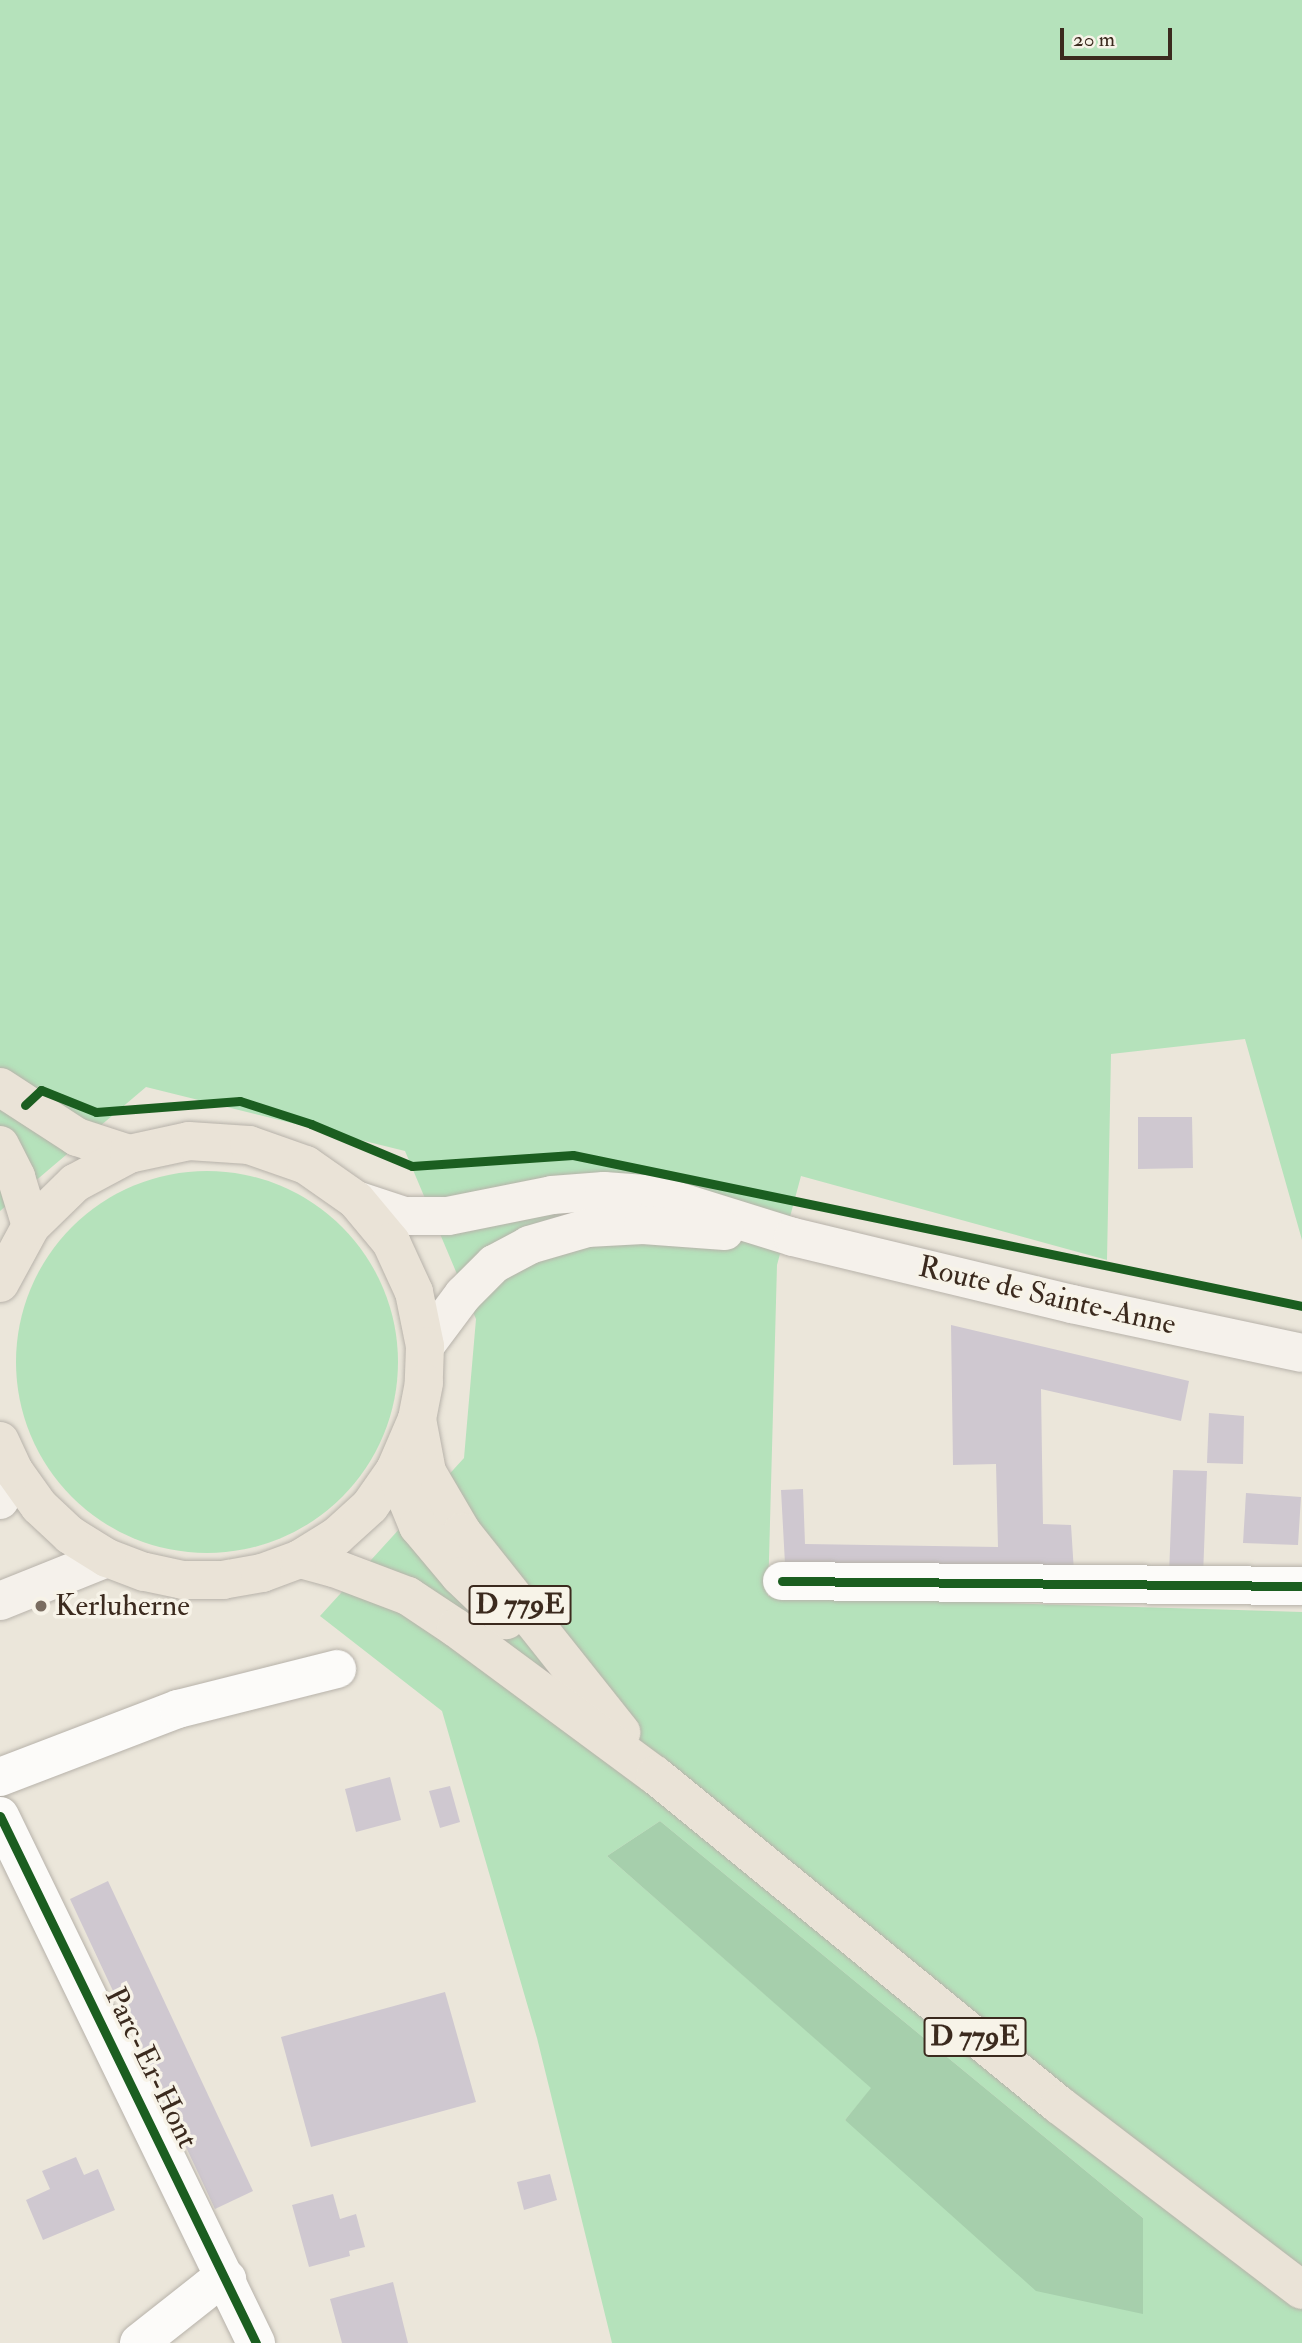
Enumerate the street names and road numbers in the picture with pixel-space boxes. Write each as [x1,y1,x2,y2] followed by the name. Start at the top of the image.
[915,1249,1179,1343] street label: Route de Sainte-Anne
[468,1580,572,1630] road number: D 779E
[97,1982,205,2154] street label: Parc-Er-Hont
[922,2012,1028,2062] road number: D 779E

